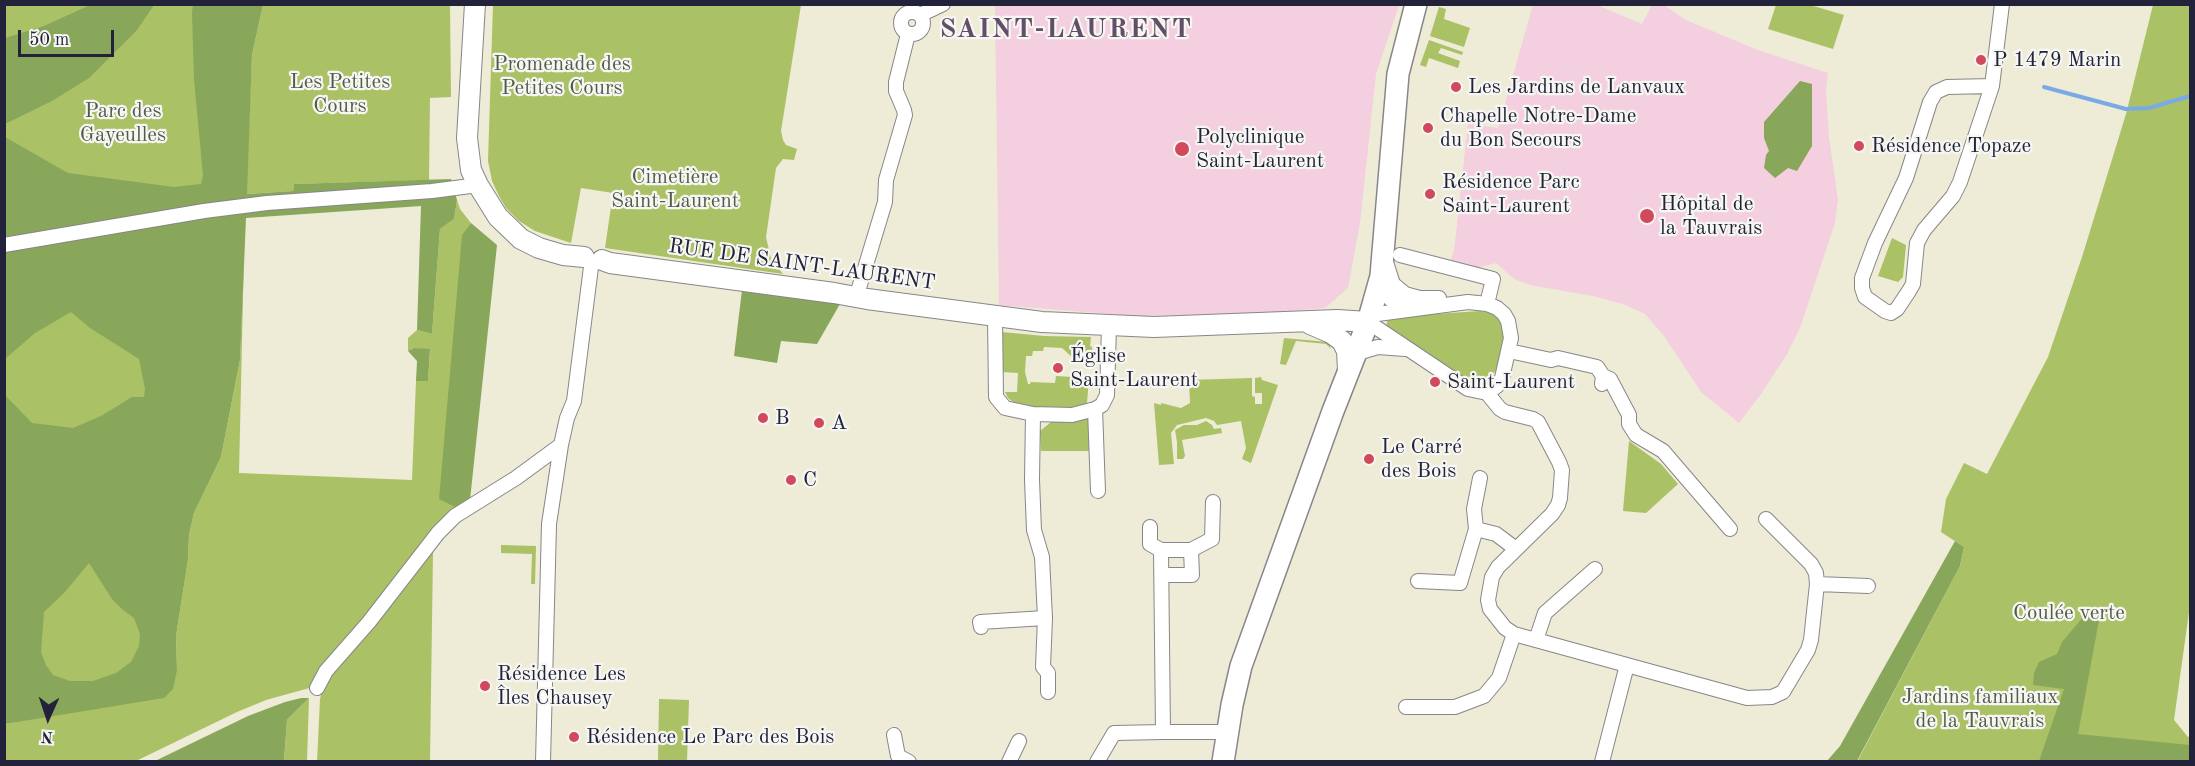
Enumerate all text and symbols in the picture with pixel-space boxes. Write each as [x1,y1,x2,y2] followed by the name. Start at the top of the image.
[939,14,1193,46] district label: SAINT-LAURENT
[21,18,117,56] scale bar
[29,31,69,49] text: 50 m
[1993,47,2121,73] place label: P 1479 Marin
[493,51,631,101] park label: Promenade des Petites Cours
[1974,53,1988,67] marker: P 1479 Marin
[290,69,390,119] park label: Les Petites Cours
[1468,74,1685,100] place label: Les Jardins de Lanvaux
[1449,80,1463,94] marker: Les Jardins de Lanvaux
[80,98,166,148] park label: Parc des Gayeulles
[1440,103,1636,153] place label: Chapelle Notre-Dame du Bon Secours
[1421,121,1435,135] marker: Chapelle Notre-Dame du Bon Secours
[1196,124,1324,174] place label: Polyclinique Saint-Laurent
[1871,133,2031,159] place label: Résidence Topaze
[1852,139,1866,153] marker: Résidence Topaze
[1173,140,1191,158] marker: Polyclinique Saint-Laurent
[611,164,739,214] park label: Cimetière Saint-Laurent
[1442,169,1580,219] place label: Résidence Parc Saint-Laurent
[1423,187,1437,201] marker: Résidence Parc Saint-Laurent
[1660,191,1762,241] place label: Hôpital de la Tauvrais
[1638,207,1656,225] marker: Hôpital de la Tauvrais
[667,234,937,296] street label: RUE DE SAINT-LAURENT
[1070,343,1198,393] place label: Église Saint-Laurent
[1051,361,1065,375] marker: Église Saint-Laurent
[1447,369,1575,395] place label: Saint-Laurent
[1428,375,1442,389] marker: Saint-Laurent
[775,405,789,431] place label: B
[831,410,847,436] place label: A
[756,411,770,425] marker: B
[812,416,826,430] marker: A
[1381,434,1462,484] place label: Le Carré des Bois
[1362,452,1376,466] marker: Le Carré des Bois
[803,467,817,493] place label: C
[784,473,798,487] marker: C
[2013,600,2125,626] park label: Coulée verte
[497,661,626,711] place label: Résidence Les Îles Chausey
[478,679,492,693] marker: Résidence Les Îles Chausey
[1902,684,2058,734] park label: Jardins familiaux de la Tauvrais
[18,688,78,748] north arrow
[586,724,834,750] place label: Résidence Le Parc des Bois
[41,728,54,744] text: N
[567,730,581,744] marker: Résidence Le Parc des Bois

